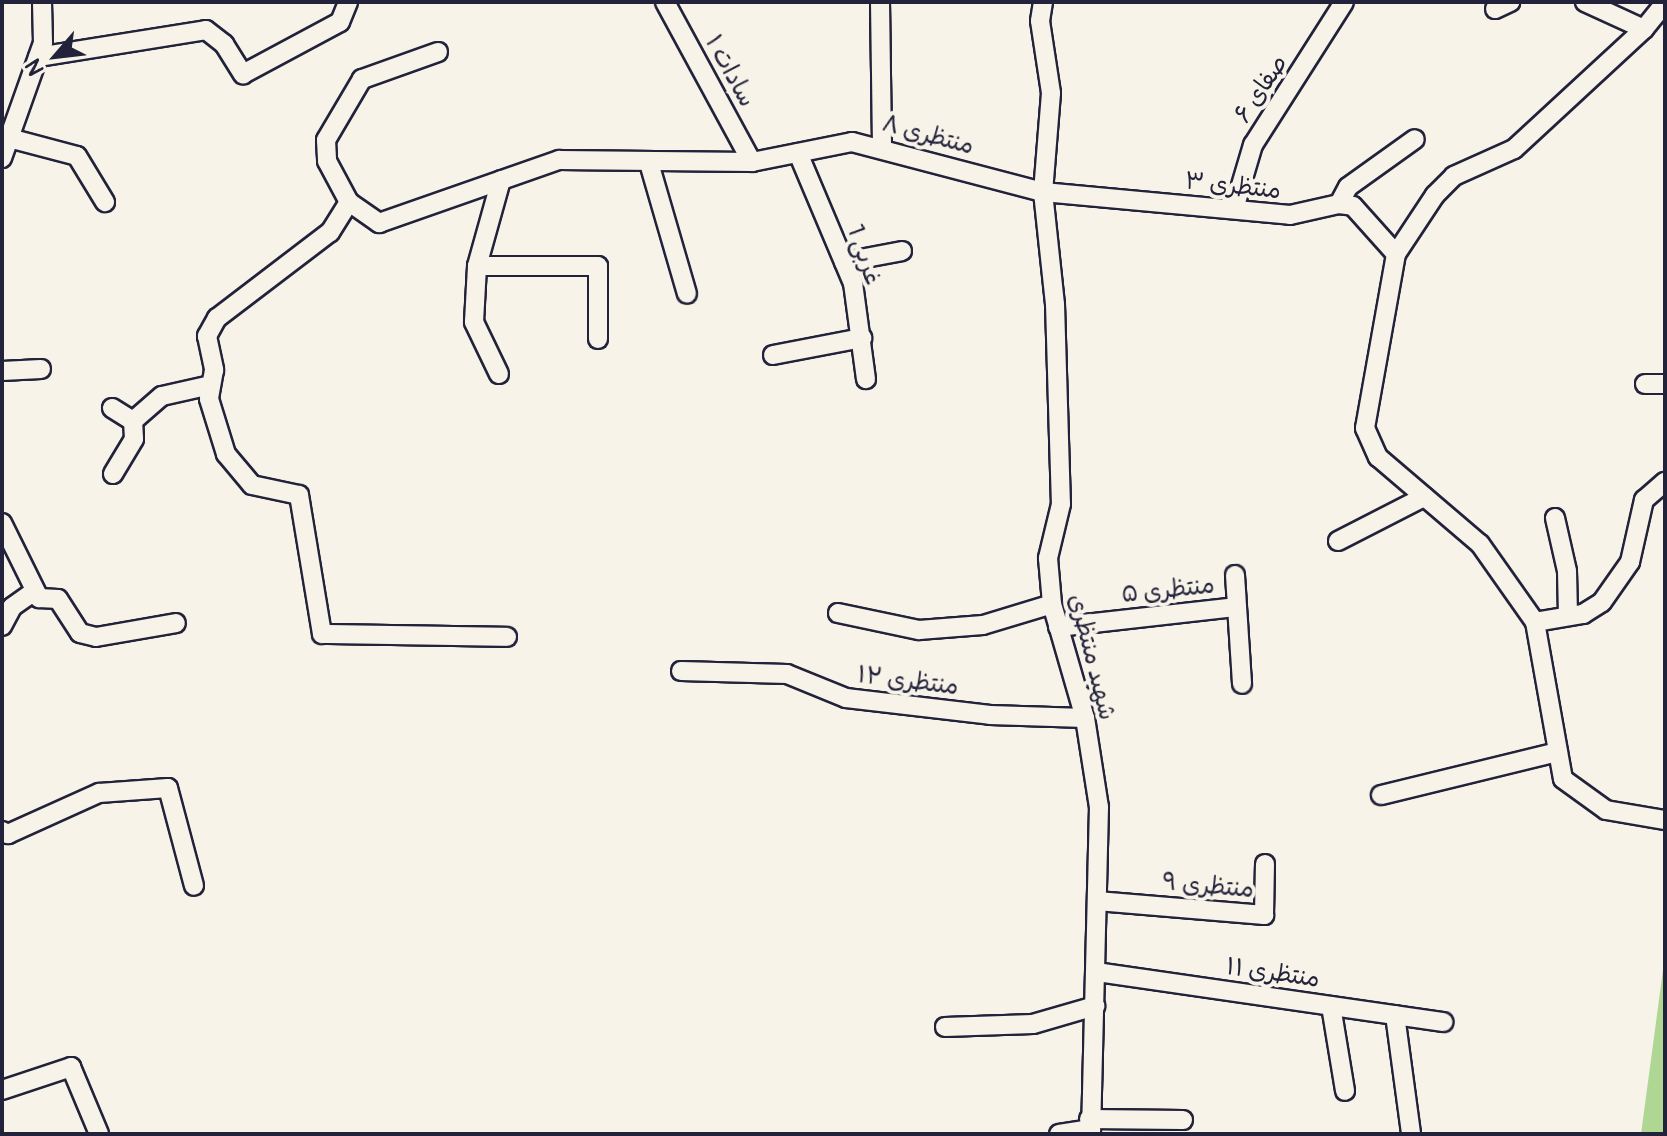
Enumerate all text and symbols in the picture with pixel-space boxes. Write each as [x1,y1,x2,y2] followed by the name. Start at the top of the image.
[16,16,96,96] north arrow
[699,30,761,112] street label: سادات ۱
[1228,50,1294,128] street label: صفای ۶
[19,54,51,80] text: N
[879,109,977,161] street label: منتظری ۸
[1183,167,1283,205] street label: منتظری ۳
[840,221,888,289] street label: غربی 1
[1120,571,1216,609] street label: منتظری ۵
[1062,591,1122,723] street label: شهید منتظری
[856,661,960,701] street label: منتظری ۱۲
[1161,868,1255,904] street label: منتظری ۹
[1224,952,1322,994] street label: منتظری ۱۱

